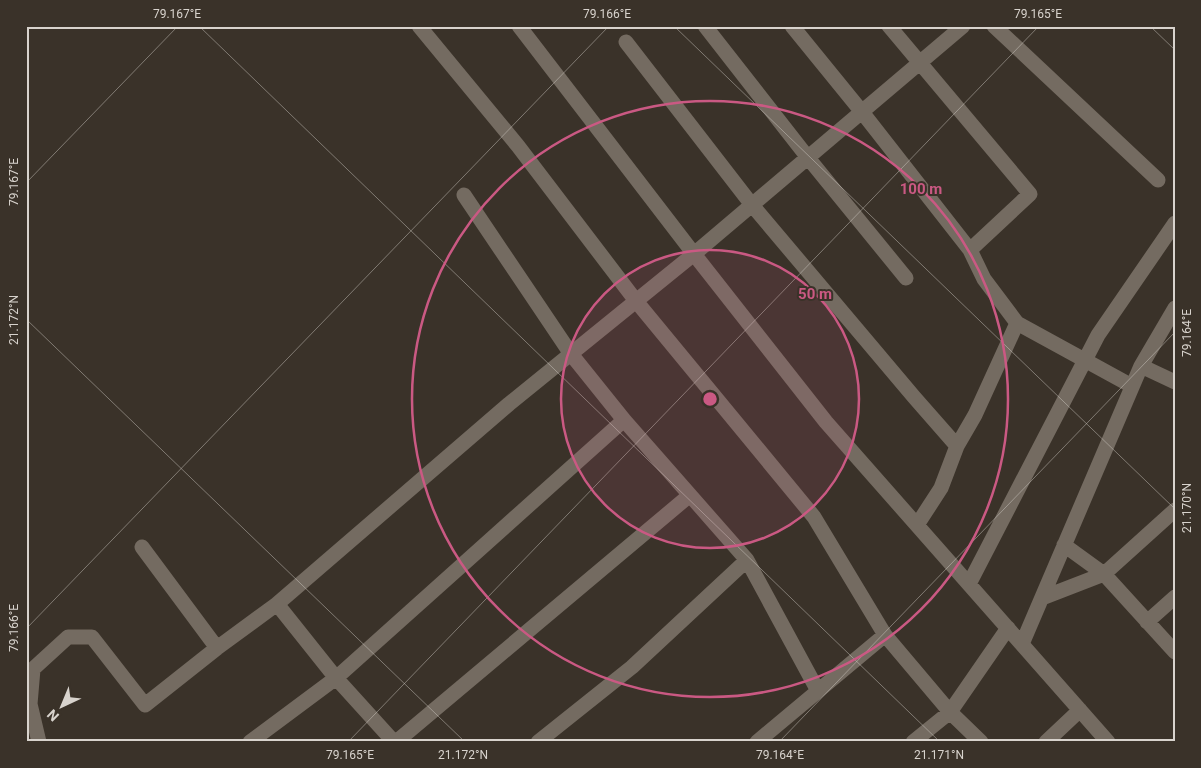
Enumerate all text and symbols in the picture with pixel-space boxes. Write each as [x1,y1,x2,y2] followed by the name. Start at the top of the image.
[153,7,201,21] text: 79.167°E
[583,7,631,21] text: 79.166°E
[1014,7,1062,21] text: 79.165°E
[7,158,21,206] text: 79.167°E
[900,180,942,198] text: 100 m
[798,285,832,303] text: 50 m
[7,295,21,345] text: 21.172°N
[1180,309,1194,357] text: 79.164°E
[701,390,719,408] centre of rings
[1180,483,1194,533] text: 21.170°N
[7,604,21,652] text: 79.166°E
[38,680,88,730] north arrow
[44,706,62,725] text: N
[326,748,374,762] text: 79.165°E
[438,748,488,762] text: 21.172°N
[756,748,804,762] text: 79.164°E
[914,748,964,762] text: 21.171°N

